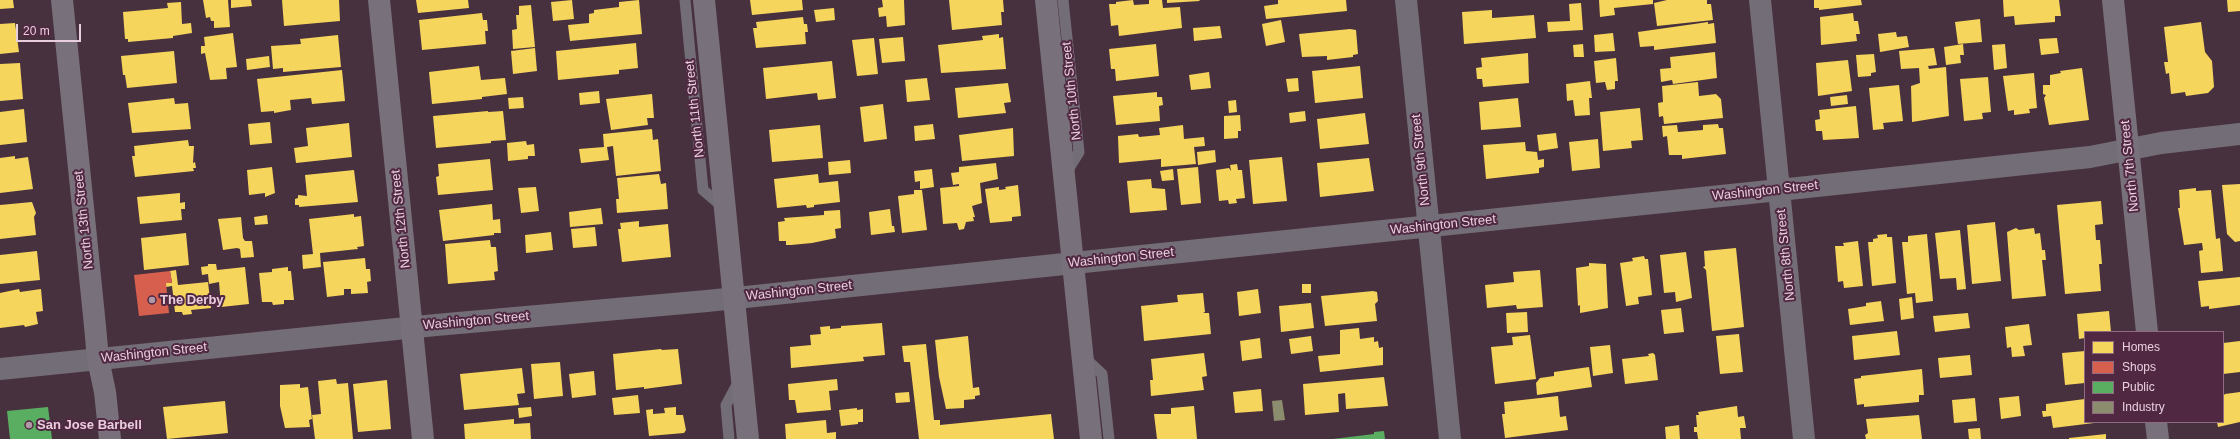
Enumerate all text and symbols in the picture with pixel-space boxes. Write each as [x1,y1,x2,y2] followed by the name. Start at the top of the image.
[18,16,83,42] scale bar
[23,24,50,38] text: 20 m
[1059,41,1085,141] street label: North 10th Street
[682,59,708,159] street label: North 11th Street
[1408,114,1434,206] street label: North 9th Street
[2117,120,2143,212] street label: North 7th Street
[388,169,414,269] street label: North 12th Street
[71,170,97,270] street label: North 13th Street
[1711,178,1819,204] street label: Washington Street
[1773,209,1799,301] street label: North 8th Street
[1389,212,1497,238] street label: Washington Street
[1067,245,1175,271] street label: Washington Street
[745,278,853,304] street label: Washington Street
[160,292,224,308] place label: The Derby
[147,295,157,305] marker: The Derby
[422,309,530,333] street label: Washington Street
[2084,331,2224,423] legend
[100,340,208,366] street label: Washington Street
[2122,340,2160,354] text: Homes
[2122,360,2156,374] text: Shops
[2122,380,2155,394] text: Public
[2122,400,2165,414] text: Industry
[37,417,142,433] place label: San Jose Barbell
[24,420,34,430] marker: San Jose Barbell

